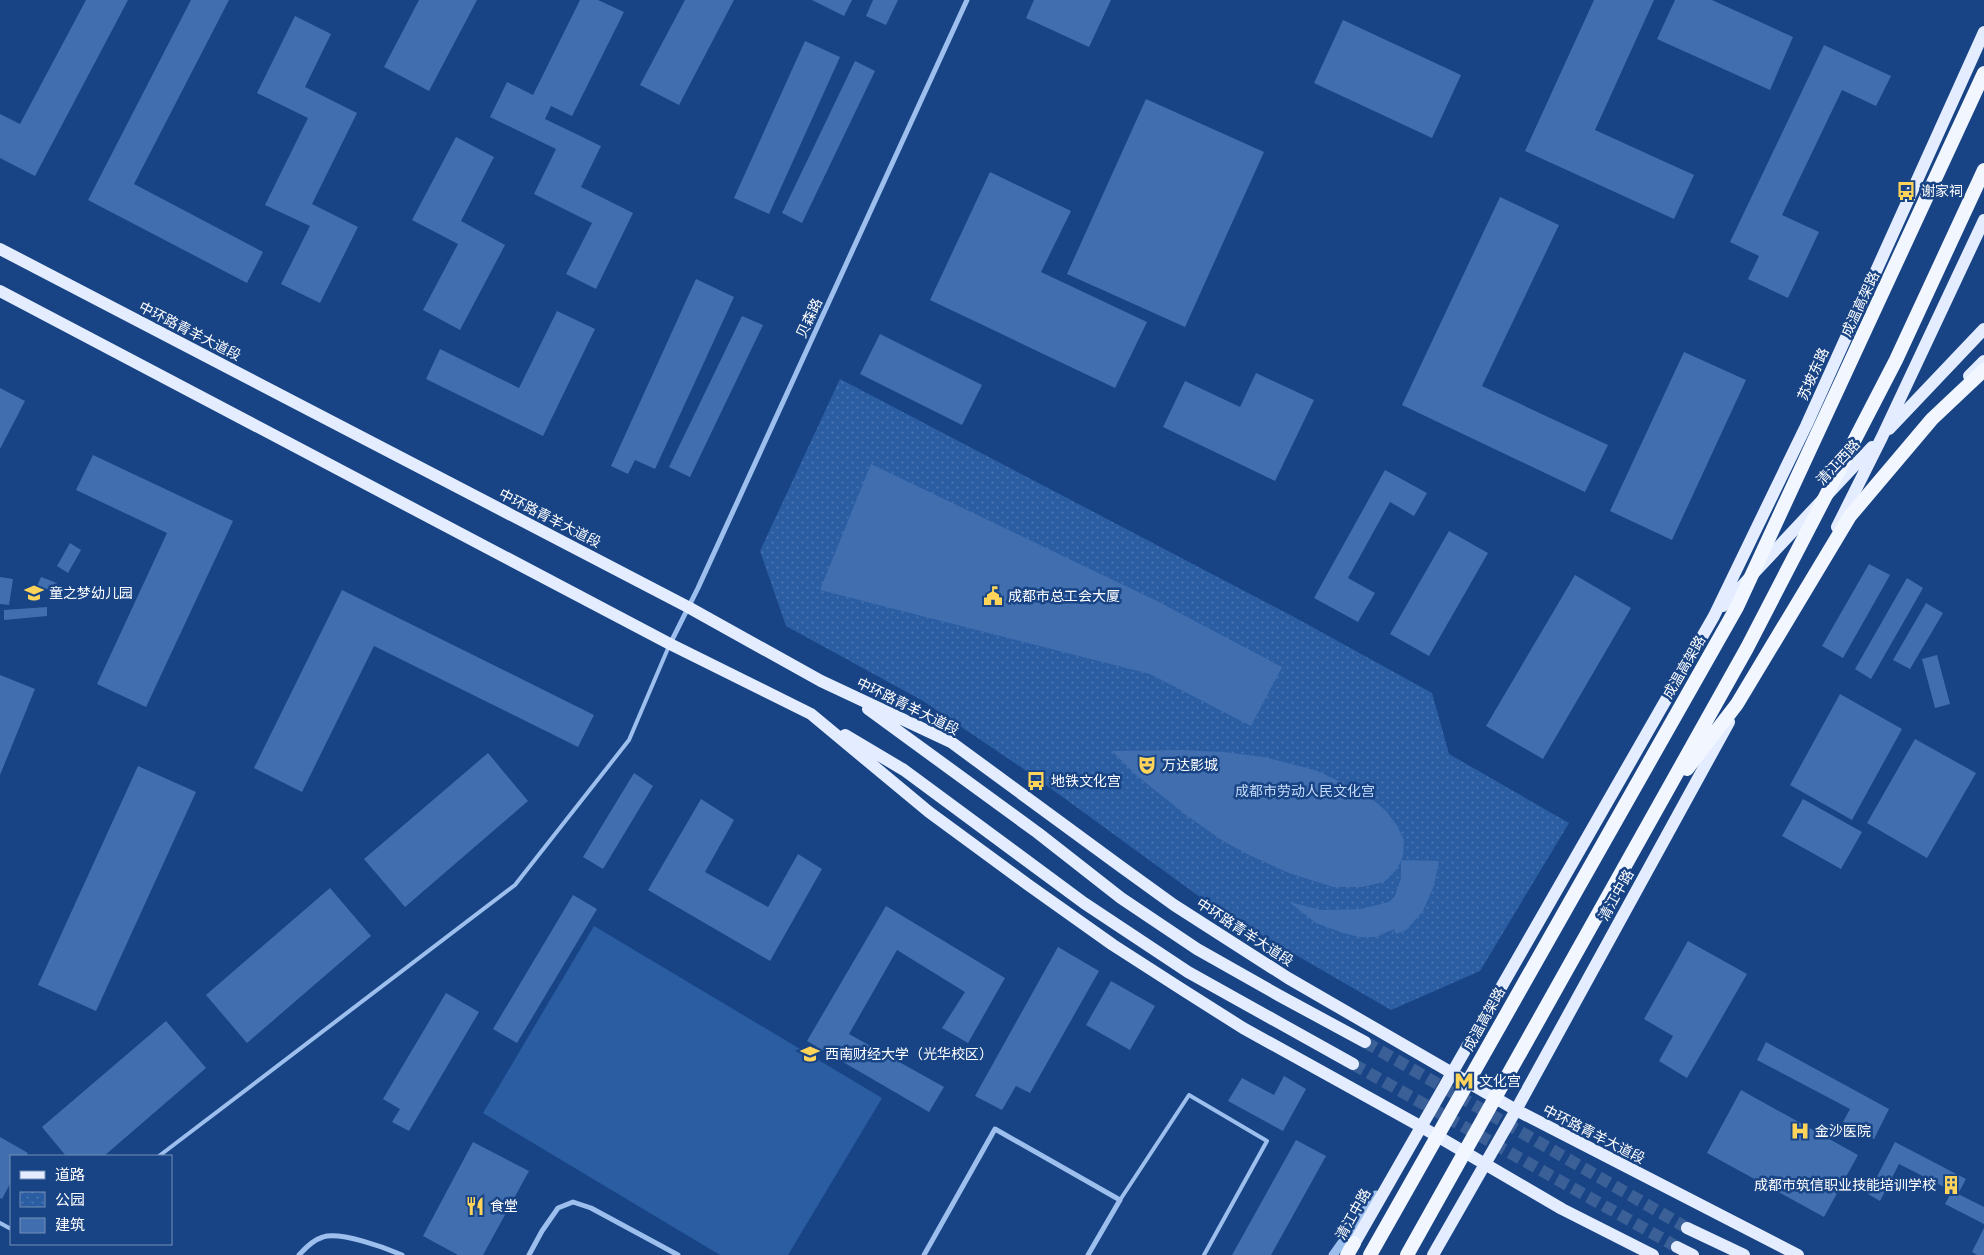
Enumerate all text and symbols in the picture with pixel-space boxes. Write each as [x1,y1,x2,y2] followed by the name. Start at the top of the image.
[1895,180,1917,202] bus stop icon: 谢家祠
[1921,183,1963,199] place label: 谢家祠
[1838,269,1882,339] street label: 成温高架路
[793,296,825,340] street label: 贝森路
[136,298,244,364] street label: 中环路青羊大道段
[1794,345,1832,403] street label: 苏坡东路
[1813,436,1863,488] street label: 清江西路
[496,485,604,551] street label: 中环路青羊大道段
[23,582,45,604] school or university icon: 童之梦幼儿园
[49,585,133,601] place label: 童之梦幼儿园
[982,585,1004,607] public building icon: 成都市总工会大厦
[1008,588,1120,604] place label: 成都市总工会大厦
[1660,633,1708,701] street label: 成温高架路
[854,674,962,738] street label: 中环路青羊大道段
[1136,754,1158,776] theatre icon: 万达影城
[1162,757,1218,773] place label: 万达影城
[1025,770,1047,792] bus stop icon: 地铁文化宫
[1051,773,1121,789] place label: 地铁文化宫
[1235,783,1375,799] park label: 成都市劳动人民文化宫
[1595,867,1637,923] street label: 清江中路
[1194,895,1296,969] street label: 中环路青羊大道段
[1460,985,1508,1053] street label: 成温高架路
[799,1043,821,1065] school or university icon: 西南财经大学（光华校区）
[825,1046,993,1062] place label: 西南财经大学（光华校区）
[1453,1070,1475,1092] metro station icon: 文化宫
[1479,1073,1521,1089] place label: 文化宫
[1540,1101,1648,1167] street label: 中环路青羊大道段
[1789,1120,1811,1142] hospital icon: 金沙医院
[1815,1123,1871,1139] place label: 金沙医院
[10,1155,172,1245] legend
[55,1166,85,1183] text: 道路
[1940,1174,1962,1196] building icon: 成都市筑信职业技能培训学校
[1754,1177,1936,1193] place label: 成都市筑信职业技能培训学校
[1332,1186,1374,1242] street label: 清江中路
[55,1191,85,1208] text: 公园
[464,1195,486,1217] restaurant icon: 食堂
[490,1198,518,1214] place label: 食堂
[55,1216,85,1233] text: 建筑

